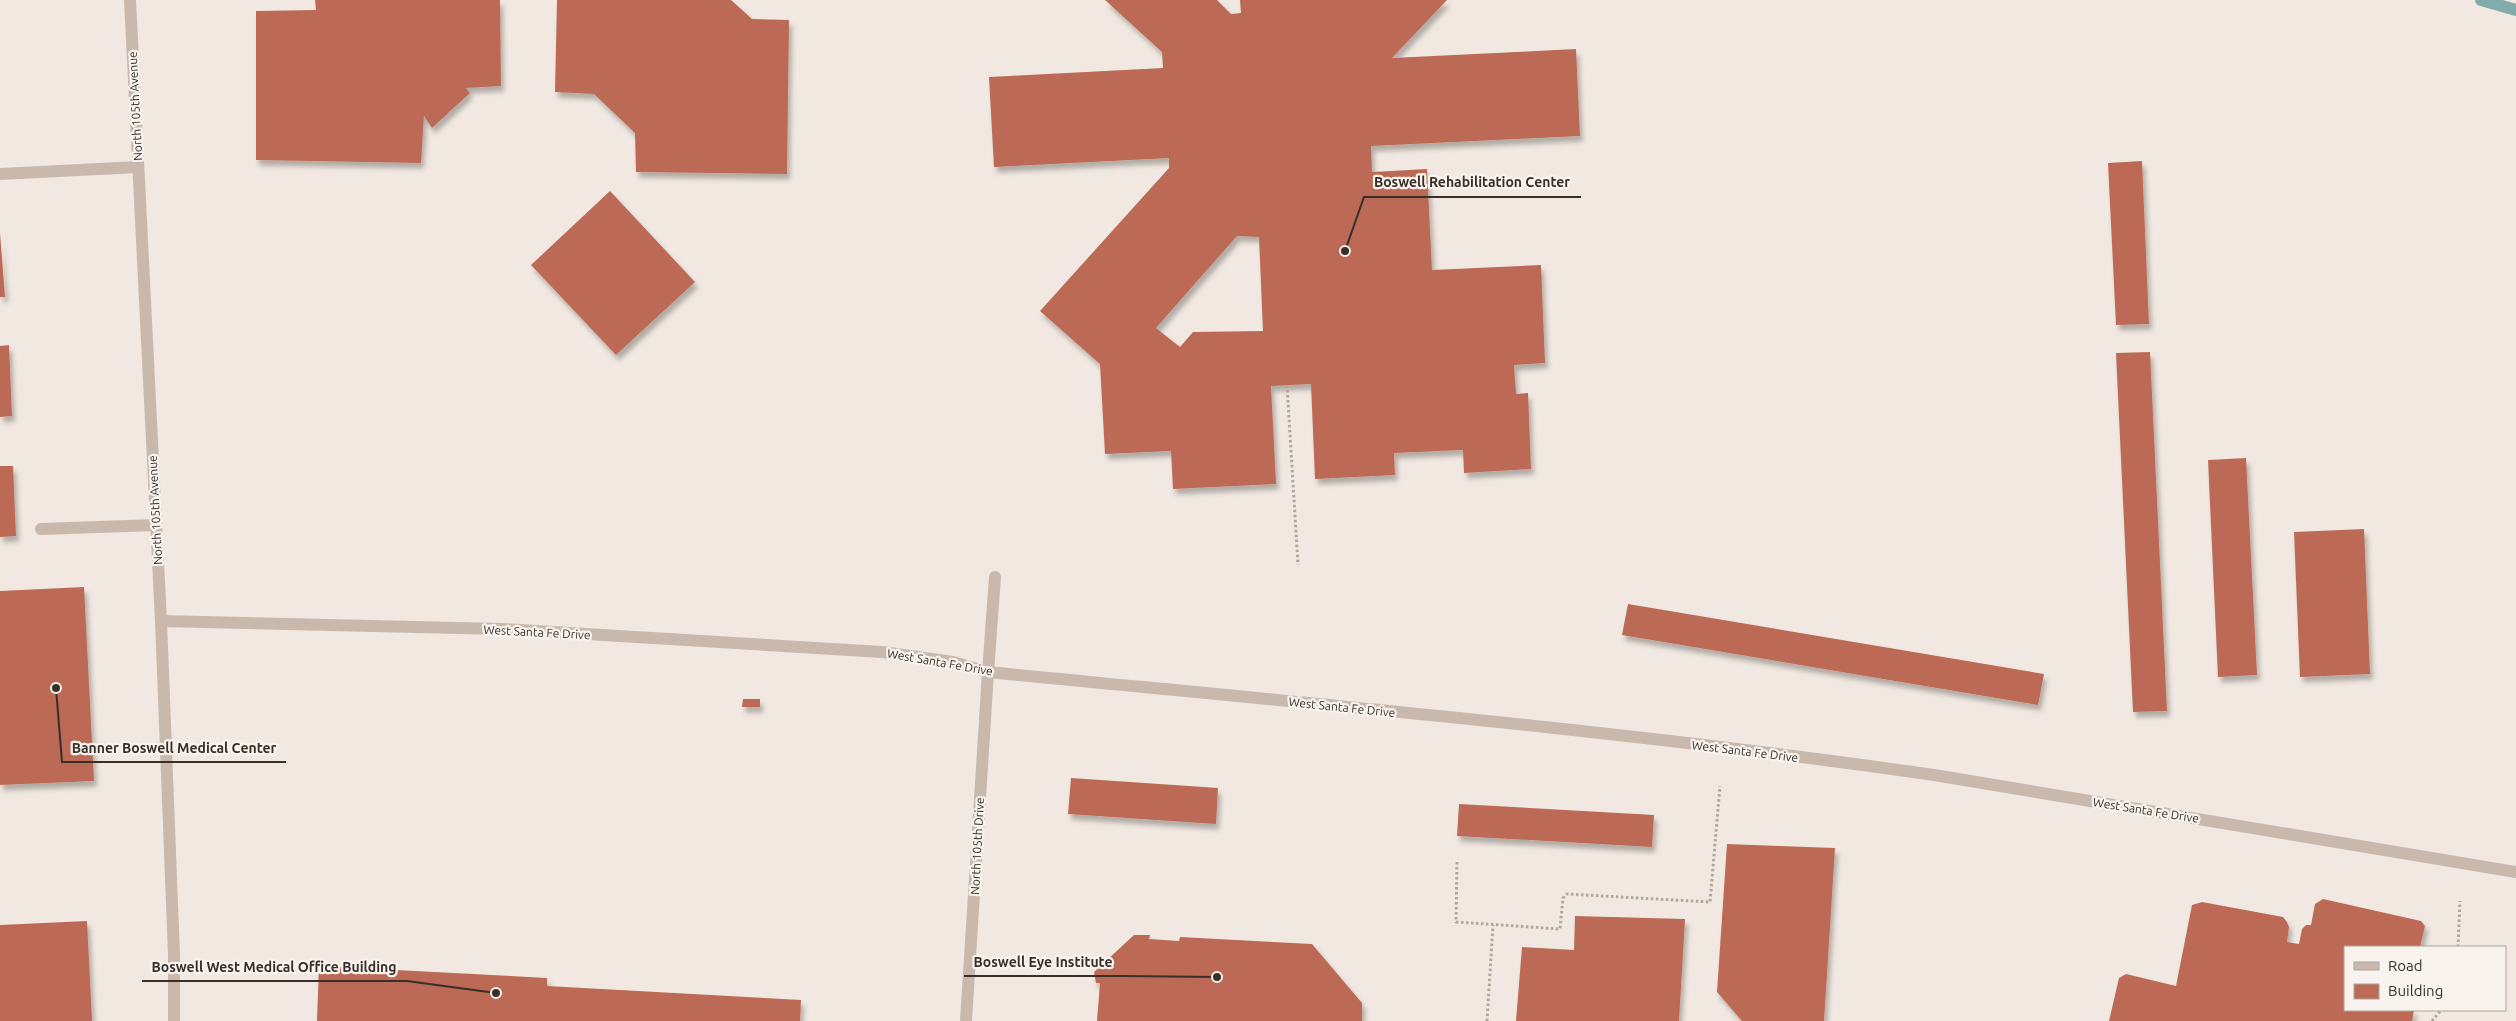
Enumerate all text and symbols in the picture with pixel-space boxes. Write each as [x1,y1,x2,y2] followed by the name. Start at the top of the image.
[126,51,144,161] street label: North 105th Avenue
[1364,168,1581,197] callout: Boswell Rehabilitation Center
[1374,174,1570,190] text: Boswell Rehabilitation Center
[146,455,164,565] street label: North 105th Avenue
[483,623,591,641] street label: West Santa Fe Drive
[886,646,994,678] street label: West Santa Fe Drive
[1288,695,1396,719] street label: West Santa Fe Drive
[62,733,286,762] callout: Banner Boswell Medical Center
[1691,738,1799,764] street label: West Santa Fe Drive
[72,740,277,756] text: Banner Boswell Medical Center
[2092,795,2200,825] street label: West Santa Fe Drive
[968,797,986,895] street label: North 105th Drive
[2344,946,2506,1011] legend
[964,947,1123,976] callout: Boswell Eye Institute
[142,952,407,981] callout: Boswell West Medical Office Building
[974,954,1113,970] text: Boswell Eye Institute
[2388,957,2423,974] text: Road
[151,959,397,975] text: Boswell West Medical Office Building
[2388,982,2443,999] text: Building

